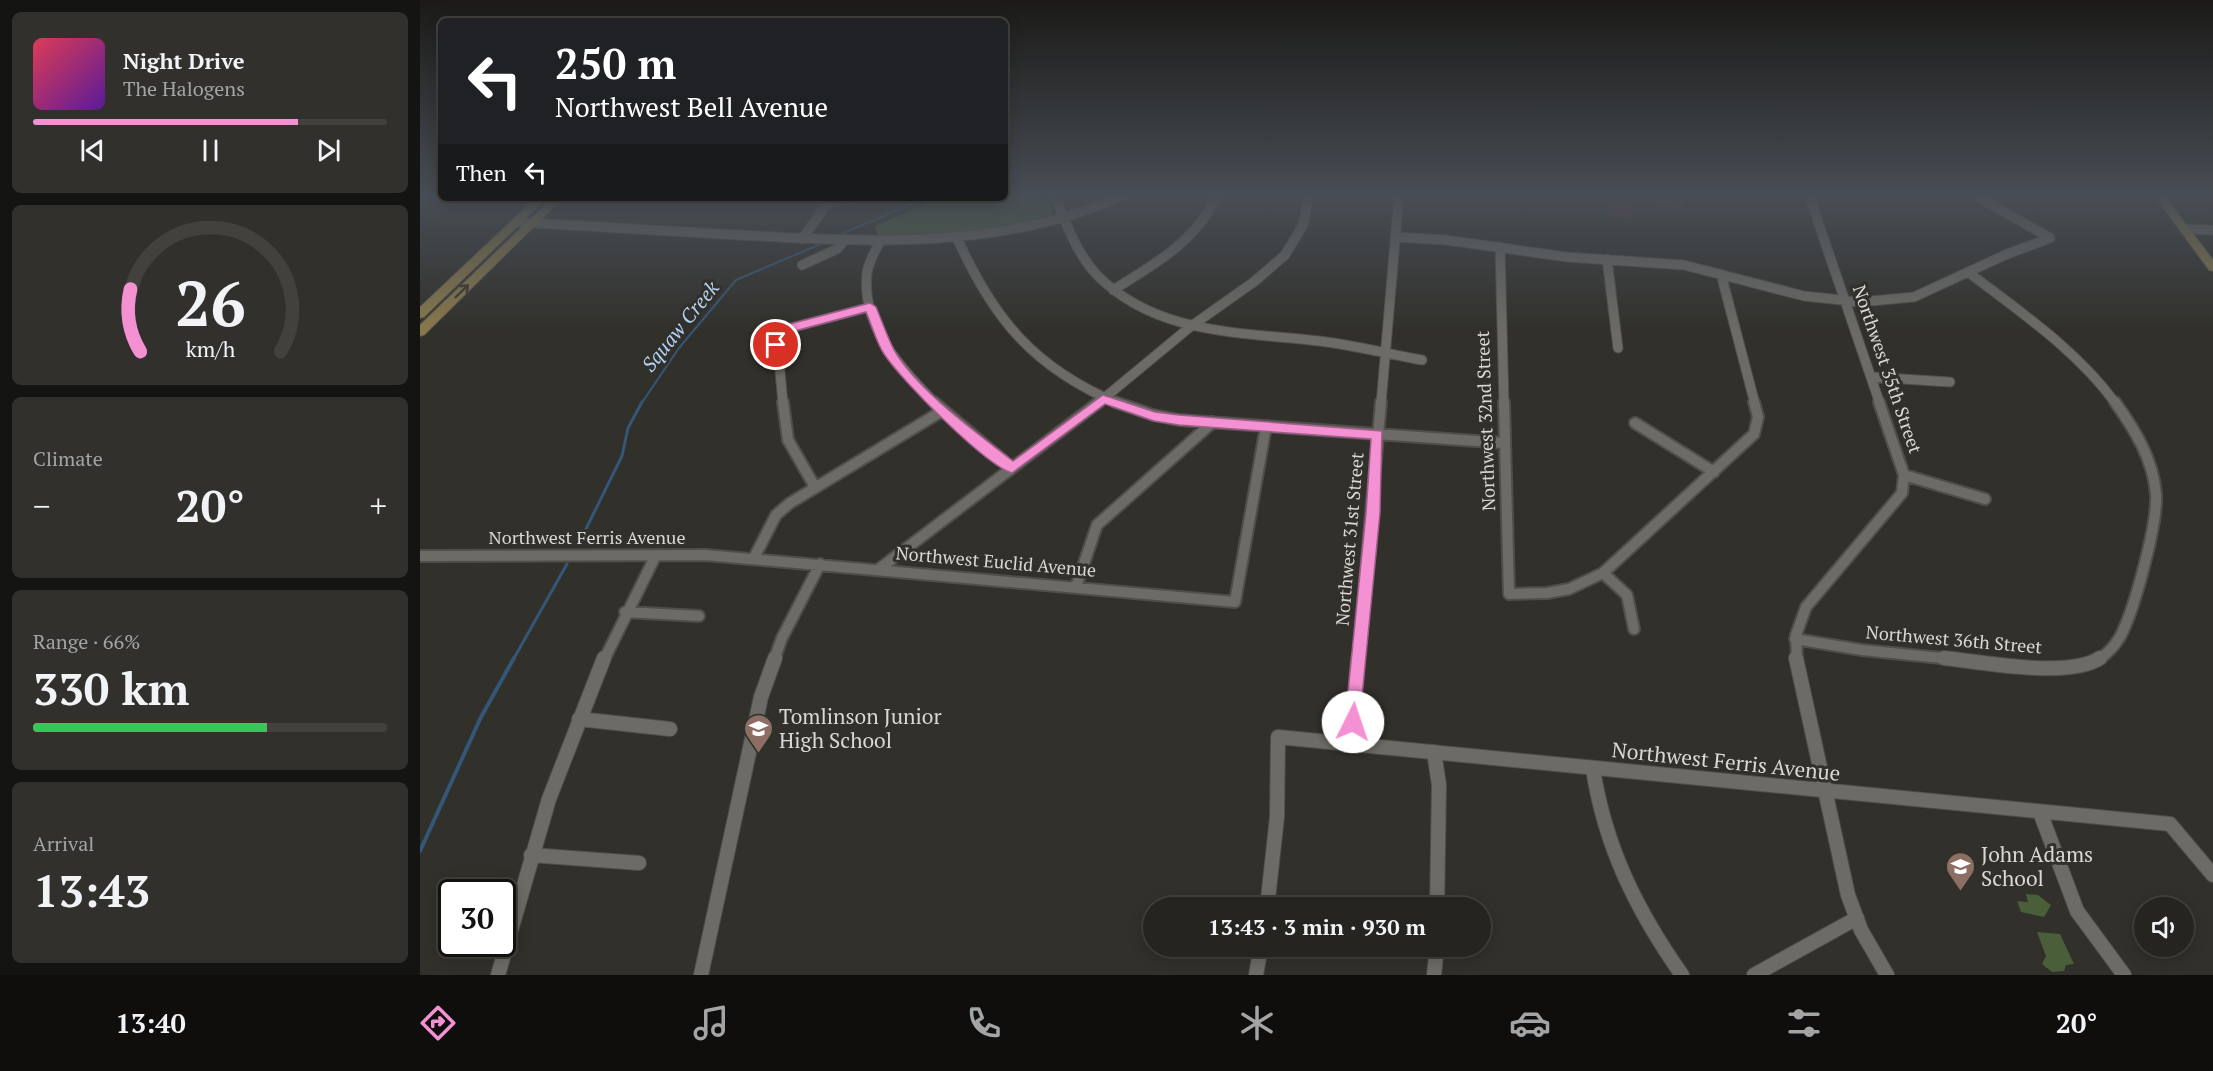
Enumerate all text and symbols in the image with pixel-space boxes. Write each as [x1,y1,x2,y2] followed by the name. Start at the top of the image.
[555,35,676,91] text: 250 m
[456,42,534,120] icon: left
[123,46,245,75] text: Night Drive
[123,75,245,102] text: The Halogens
[555,89,828,125] text: Northwest Bell Avenue
[76,134,109,167] icon: previous
[194,134,227,167] icon: pause
[312,134,345,167] icon: next
[519,156,552,189] icon: left
[456,158,507,187] text: Then
[175,261,245,344] text: 26
[635,275,725,377] water label: Squaw Creek
[1848,281,1928,457] street label: Northwest 35th Street
[454,285,469,299] one-way arrow
[750,319,801,370] pin
[759,328,792,361] icon: arrive
[1470,330,1500,512] street label: Northwest 32nd Street
[185,335,235,363] text: km/h
[33,445,103,472] text: Climate
[1329,451,1369,627] street label: Northwest 31st Street
[175,475,245,535] text: 20°
[33,484,51,527] text: −
[369,484,387,527] text: +
[489,525,685,549] street label: Northwest Ferris Avenue
[895,540,1097,582] street label: Northwest Euclid Avenue
[1865,619,2043,659] street label: Northwest 36th Street
[33,628,140,655] text: Range · 66%
[33,658,189,718] text: 330 km
[1321,690,1385,754] position arrow
[779,702,942,754] place label: Tomlinson Junior High School
[742,712,774,754] school or university icon: Tomlinson Junior High School
[1610,735,1842,787] street label: Northwest Ferris Avenue
[33,830,94,857] text: Arrival
[1981,840,2093,892] place label: John Adams School
[1944,850,1976,892] school or university icon: John Adams School
[33,860,150,920] text: 13:43
[438,879,516,957] speed limit sign: 30
[2134,897,2194,957] map controls
[2134,897,2194,957] button: sound
[1208,912,1426,941] text: 13:43 · 3 min · 930 m
[417,1002,459,1044] icon: directions
[690,1002,732,1044] icon: music
[963,1002,1005,1044] icon: phone
[1236,1002,1278,1044] icon: climate
[1509,1002,1551,1044] icon: car
[1783,1002,1825,1044] icon: filters
[116,1005,186,1041] text: 13:40
[2056,1005,2097,1041] text: 20°

